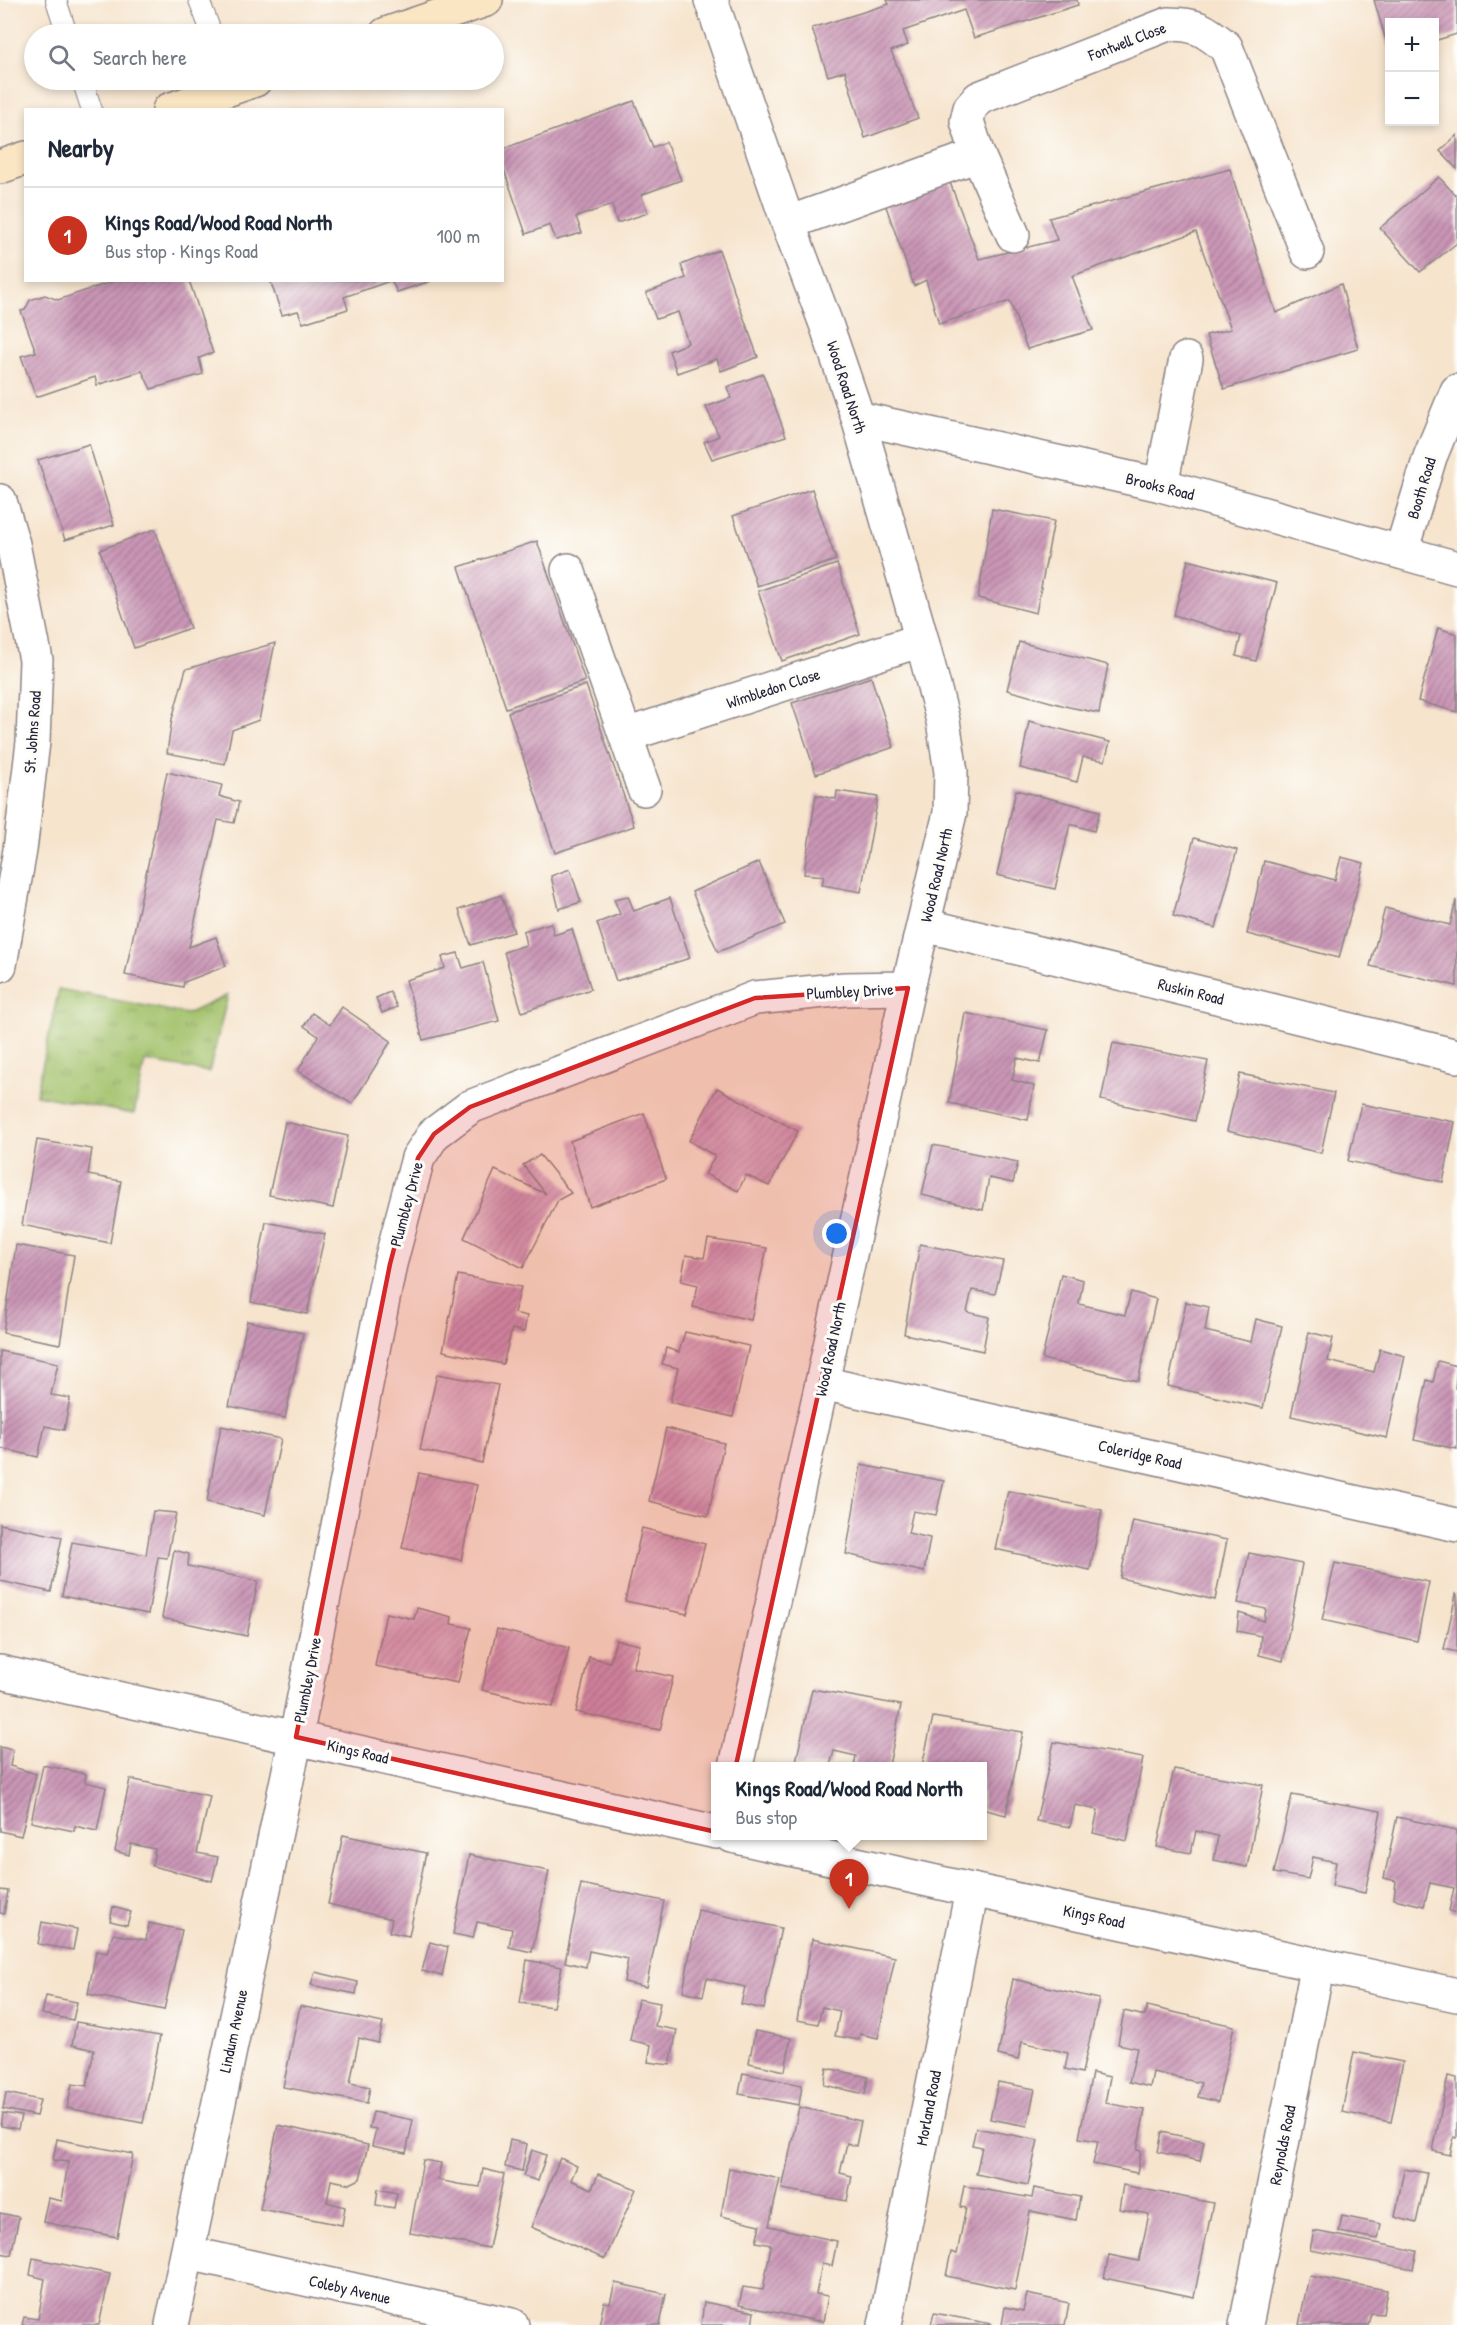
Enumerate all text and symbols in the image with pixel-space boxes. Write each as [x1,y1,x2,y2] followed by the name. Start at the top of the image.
[1084,16,1170,66] street label: Fontwell Close
[1385,18,1439,126] map controls
[1385,18,1439,72] button: +
[24,24,504,90] search box
[45,41,78,74] icon: search
[93,42,187,72] text: Search here
[1385,72,1439,126] button: −
[48,130,114,165] text: Nearby
[105,207,332,237] text: Kings Road/Wood Road North
[64,222,71,249] text: 1
[437,222,480,249] text: 100 m
[105,237,258,264] text: Bus stop · Kings Road
[822,338,872,436] street label: Wood Road North
[1401,455,1441,521] street label: Booth Road
[1123,467,1197,505] street label: Brooks Road
[723,662,823,713] street label: Wimbledon Close
[18,690,46,774] street label: St. Johns Road
[914,826,958,924] street label: Wood Road North
[1156,972,1226,1010] street label: Ruskin Road
[806,978,895,1004] street label: Plumbley Drive
[384,1159,428,1249] street label: Plumbley Drive
[822,1219,851,1248] your location
[809,1300,851,1398] street label: Wood Road North
[1096,1434,1184,1474] street label: Coleridge Road
[288,1635,326,1725] street label: Plumbley Drive
[325,1733,391,1769] street label: Kings Road
[711,1762,987,1840] popup
[736,1773,962,1803] text: Kings Road/Wood Road North
[736,1803,797,1830] text: Bus stop
[830,1860,868,1909] pin: 1
[1061,1899,1127,1933] street label: Kings Road
[213,1987,253,2075] street label: Lindum Avenue
[910,2069,946,2147] street label: Morland Road
[1264,2103,1300,2187] street label: Reynolds Road
[307,2269,394,2309] street label: Coleby Avenue

